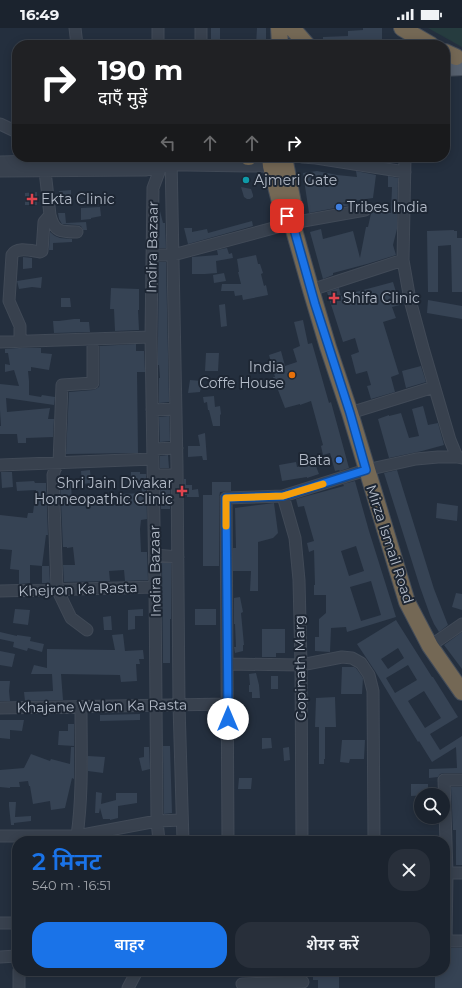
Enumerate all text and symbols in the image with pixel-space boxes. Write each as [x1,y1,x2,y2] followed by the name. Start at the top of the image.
[20,5,59,24] text: 16:49
[98,53,183,87] text: 190 m
[32,56,84,108] icon: right
[98,87,147,109] text: दाएँ मुड़ें
[157,132,179,154] icon: left
[199,132,221,154] icon: ahead
[241,132,263,154] icon: ahead
[283,132,305,154] icon: right
[254,171,337,189] place label: Ajmeri Gate
[241,175,251,185] marker: Ajmeri Gate
[41,190,115,208] place label: Ekta Clinic
[26,193,38,205] marker: Ekta Clinic
[347,198,428,216] place label: Tribes India
[270,199,304,233] pin
[142,200,162,293] street label: Indira Bazaar
[334,202,344,212] marker: Tribes India
[276,205,298,227] icon: arrive
[343,289,420,307] place label: Shifa Clinic
[328,292,340,304] marker: Shifa Clinic
[199,358,284,392] place label: India Coffe House
[287,370,297,380] marker: India Coffe House
[299,451,331,469] place label: Bata
[334,455,344,465] marker: Bata
[34,474,173,508] place label: Shri Jain Divakar Homeopathic Clinic
[362,482,418,606] street label: Mirza Ismail Road
[176,485,188,497] marker: Shri Jain Divakar Homeopathic Clinic
[145,524,165,617] street label: Indira Bazaar
[18,578,138,600] street label: Khejron Ka Rasta
[290,615,310,721] street label: Gopinath Marg
[17,696,187,716] street label: Khajane Walon Ka Rasta
[207,698,249,740] position arrow
[414,788,450,824] map controls
[414,788,450,824] button: search
[32,847,101,876] text: 2 मिनट
[388,849,430,891] button: close
[32,877,111,893] text: 540 m · 16:51
[32,922,227,968] button: बाहर
[235,922,430,968] button: शेयर करें

